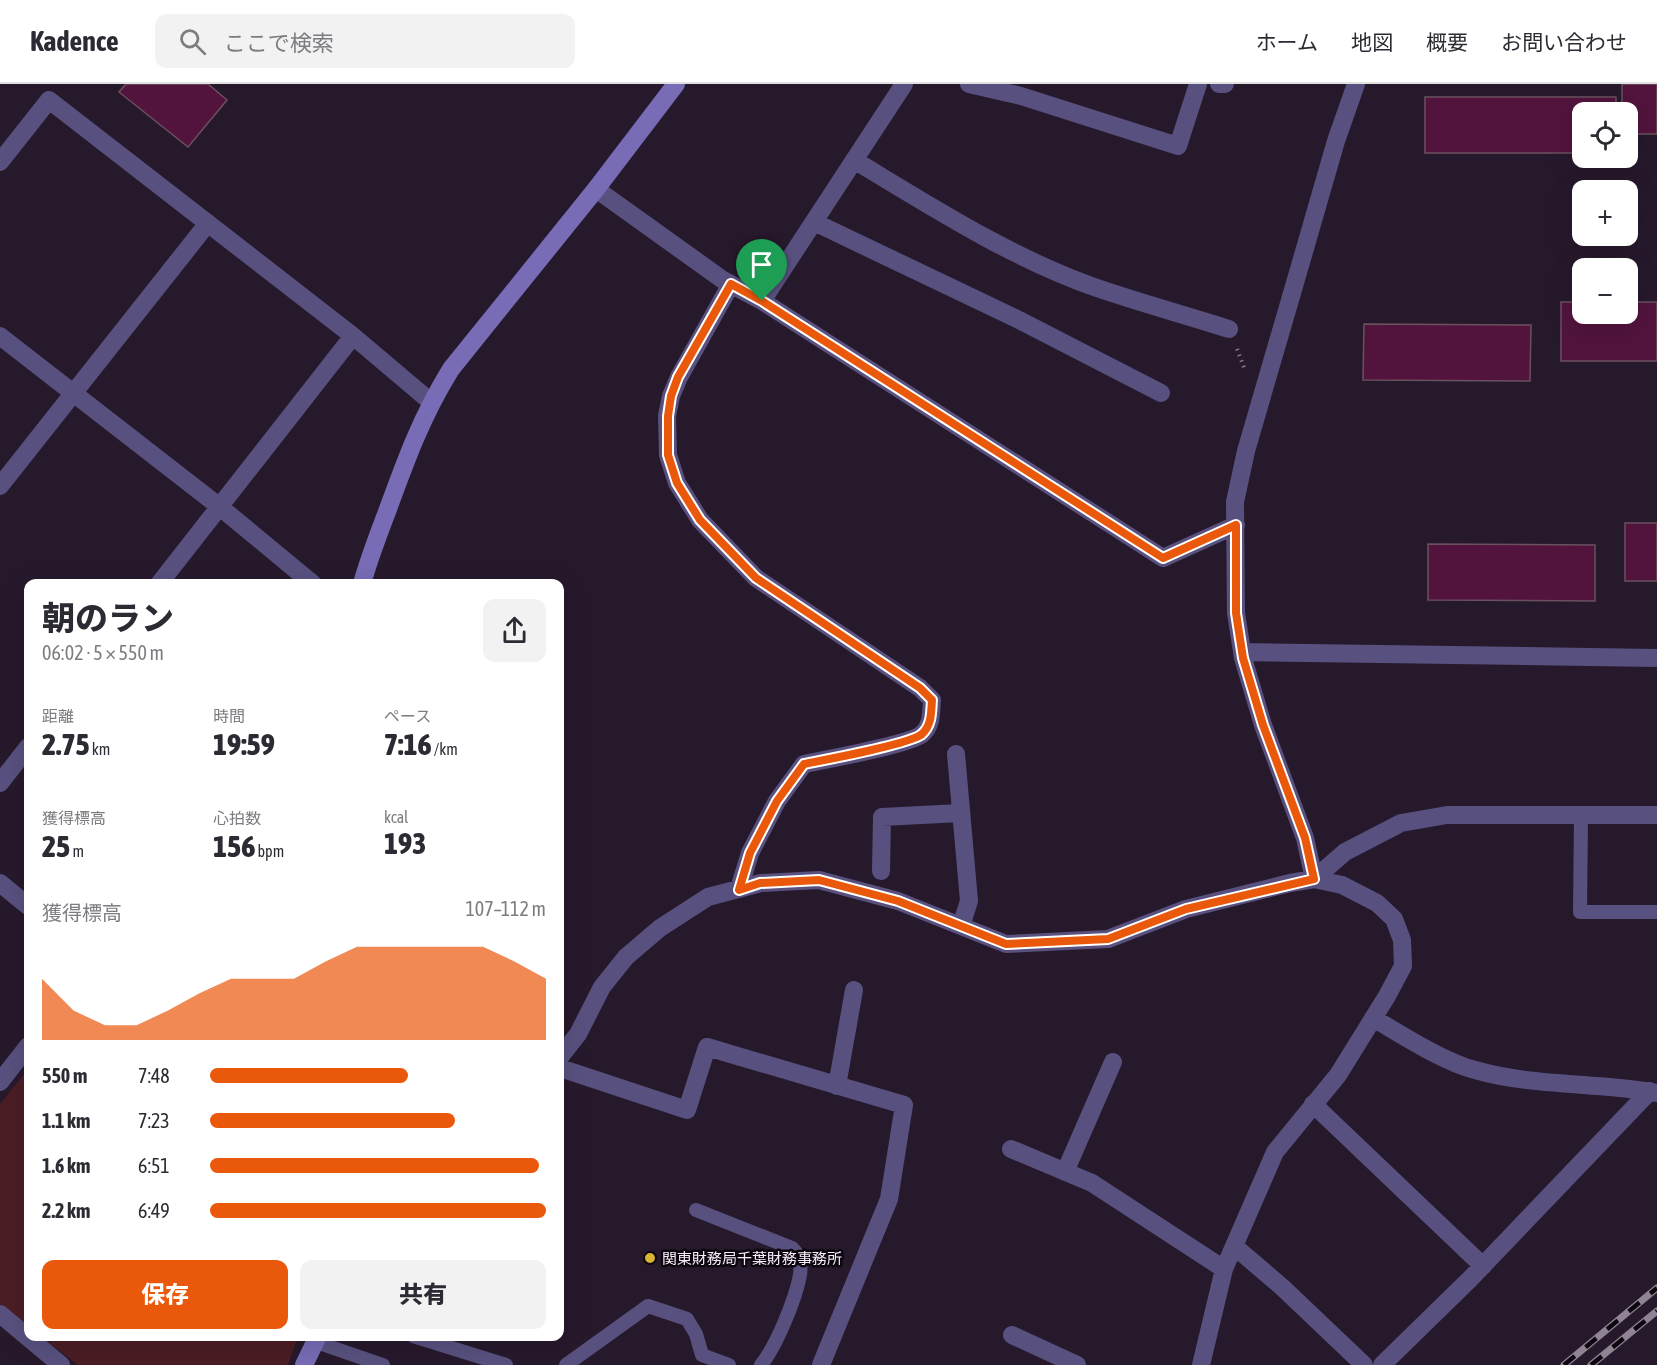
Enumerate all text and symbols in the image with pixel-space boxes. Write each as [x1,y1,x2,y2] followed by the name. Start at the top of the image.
[155,14,575,68] search box
[30,25,119,57] text: Kadence
[176,25,209,58] icon: search
[224,30,334,56] text: ここで検索
[1256,30,1318,54] text: ホーム
[1351,30,1393,54] text: 地図
[1426,30,1468,54] text: 概要
[1501,30,1627,54] text: お問い合わせ
[1572,102,1638,324] map controls
[1572,102,1638,168] button: locate
[1572,180,1638,246] button: +
[736,239,787,301] pin
[745,248,778,281] icon: arrive
[1572,258,1638,324] button: −
[42,599,174,637] text: 朝のラン
[483,599,546,662] button: share
[42,641,164,664] text: 06:02 · 5 × 550 m
[42,707,74,725] text: 距離
[213,707,245,725] text: 時間
[384,707,431,725] text: ペース
[42,727,90,761] text: 2.75
[213,727,275,761] text: 19:59
[384,727,432,761] text: 7:16
[90,740,110,758] text: km
[432,740,458,758] text: /km
[384,808,408,826] text: kcal
[42,809,106,827] text: 獲得標高
[213,809,261,827] text: 心拍数
[384,826,426,860] text: 193
[42,829,70,863] text: 25
[213,829,255,863] text: 156
[70,842,84,860] text: m
[255,842,284,860] text: bpm
[465,897,546,920] text: 107–112 m
[42,901,122,924] text: 獲得標高
[42,1064,87,1087] text: 550 m
[138,1064,170,1087] text: 7:48
[42,1109,90,1132] text: 1.1 km
[138,1109,170,1132] text: 7:23
[42,1154,90,1177] text: 1.6 km
[138,1154,170,1177] text: 6:51
[42,1199,90,1222] text: 2.2 km
[138,1199,170,1222] text: 6:49
[662,1250,842,1267] place label: 関東財務局千葉財務事務所
[643,1251,657,1265] marker: 関東財務局千葉財務事務所
[42,1260,288,1329] button: 保存
[300,1260,546,1329] button: 共有

